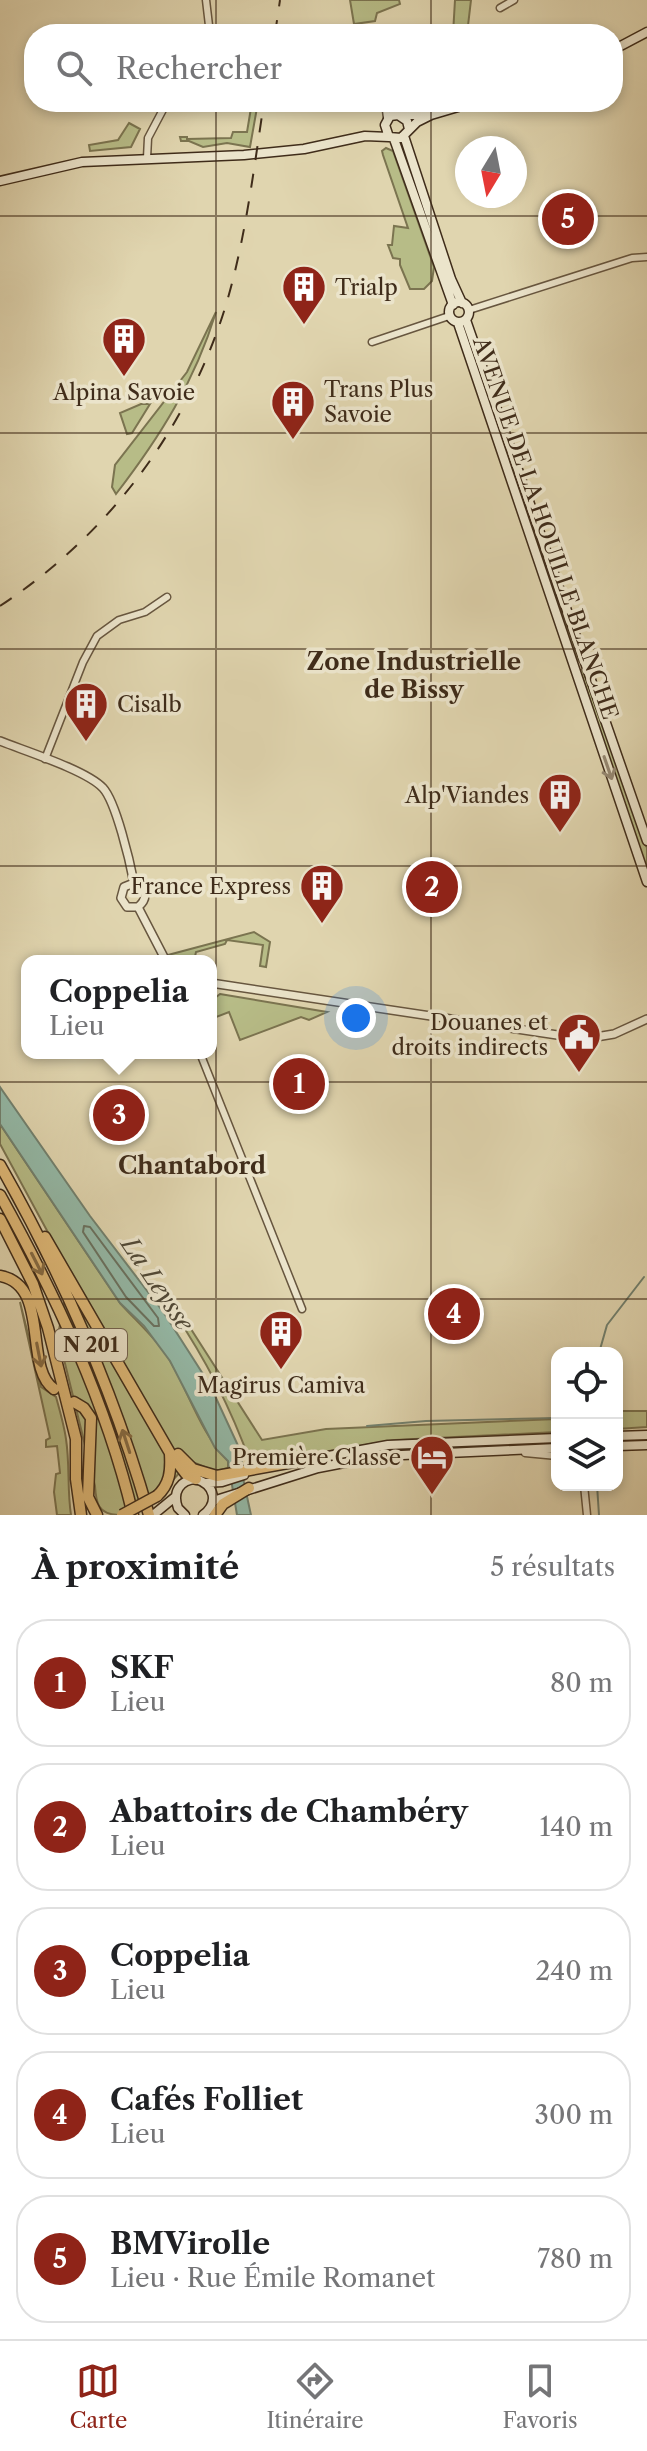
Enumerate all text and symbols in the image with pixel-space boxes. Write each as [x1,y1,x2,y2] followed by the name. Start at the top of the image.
[24,24,623,112] search box
[52,46,96,90] icon: search
[116,50,282,87] text: Rechercher
[455,136,527,208] north arrow
[542,189,594,249] pin: 5
[280,263,328,326] building icon: Trialp
[335,274,398,301] place label: Trialp
[100,315,148,378] building icon: Alpina Savoie
[467,332,624,723] street label: AVENUE DE LA HOUILLE BLANCHE
[324,376,433,428] place label: Trans Plus Savoie
[269,378,317,441] building icon: Trans Plus Savoie
[52,379,195,406] place label: Alpina Savoie
[307,647,521,704] district label: Zone Industrielle de Bissy
[62,680,110,743] building icon: Cisalb
[117,691,182,718] place label: Cisalb
[602,755,617,780] one-way arrow
[536,771,584,834] building icon: Alp'Viandes
[404,782,529,809] place label: Alp'Viandes
[406,857,458,917] pin: 2
[298,862,346,925] building icon: France Express
[130,873,291,900] place label: France Express
[21,955,217,1059] popup
[49,973,189,1010] text: Coppelia
[336,998,376,1038] your location
[391,1009,548,1061] place label: Douanes et droits indirects
[49,1010,105,1042] text: Lieu
[555,1011,603,1074] public building icon: Douanes et droits indirects
[273,1054,325,1114] pin: 1
[93,1085,145,1145] pin: 3
[118,1151,266,1180] district label: Chantabord
[114,1229,200,1338] water label: La Leysse
[29,1251,45,1275] one-way arrow
[428,1284,480,1344] pin: 4
[257,1308,305,1371] building icon: Magirus Camiva
[55,1329,127,1361] road number: N 201
[33,1342,48,1367] one-way arrow
[551,1347,623,1491] map controls
[551,1347,623,1419] button: locate
[197,1372,366,1399] place label: Magirus Camiva
[551,1419,623,1491] button: layers
[118,1428,133,1454] one-way arrow
[408,1433,456,1496] hotel icon: Première Classe
[232,1444,401,1471] place label: Première Classe
[32,1546,239,1588] text: À proximité
[490,1551,615,1583] text: 5 résultats
[110,1649,173,1686] text: SKF
[54,1667,66,1699] text: 1
[550,1667,613,1699] text: 80 m
[110,1686,166,1718] text: Lieu
[110,1793,468,1830] text: Abattoirs de Chambéry
[52,1811,68,1843] text: 2
[539,1811,613,1843] text: 140 m
[110,1830,166,1862] text: Lieu
[110,1937,250,1974] text: Coppelia
[53,1955,67,1987] text: 3
[535,1955,613,1987] text: 240 m
[110,1974,166,2006] text: Lieu
[110,2081,303,2118] text: Cafés Folliet
[52,2099,68,2131] text: 4
[535,2099,613,2131] text: 300 m
[110,2118,166,2150] text: Lieu
[110,2225,270,2262] text: BMVirolle
[53,2243,67,2275] text: 5
[537,2243,613,2275] text: 780 m
[110,2262,435,2294] text: Lieu · Rue Émile Romanet
[69,2359,127,2434] tab: Carte
[266,2359,364,2434] tab: Itinéraire
[503,2359,577,2434] tab: Favoris

